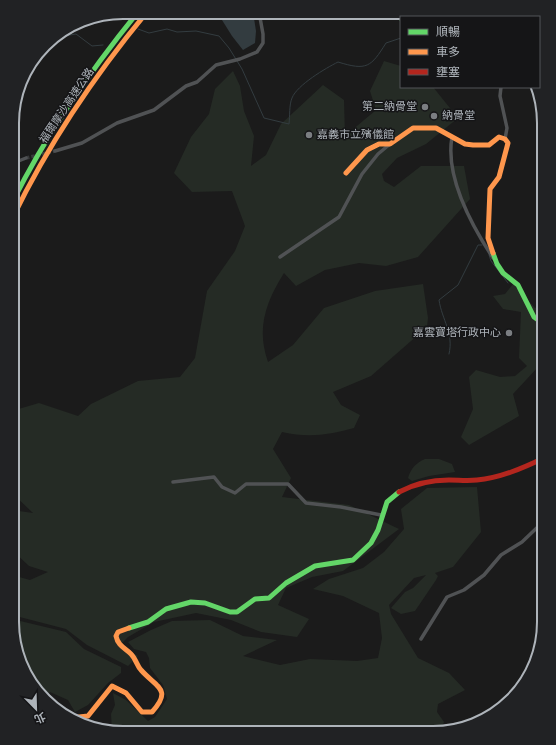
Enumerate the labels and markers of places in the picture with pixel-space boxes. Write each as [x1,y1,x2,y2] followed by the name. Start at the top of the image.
[362,100,417,114] place label: 第二納骨堂
[420,102,430,112] marker: 第二納骨堂
[442,109,475,123] place label: 納骨堂
[429,111,439,121] marker: 納骨堂
[317,128,394,142] place label: 嘉義市立殯儀館
[304,130,314,140] marker: 嘉義市立殯儀館
[413,326,501,340] place label: 嘉雲寶塔行政中心
[504,328,514,338] marker: 嘉雲寶塔行政中心

